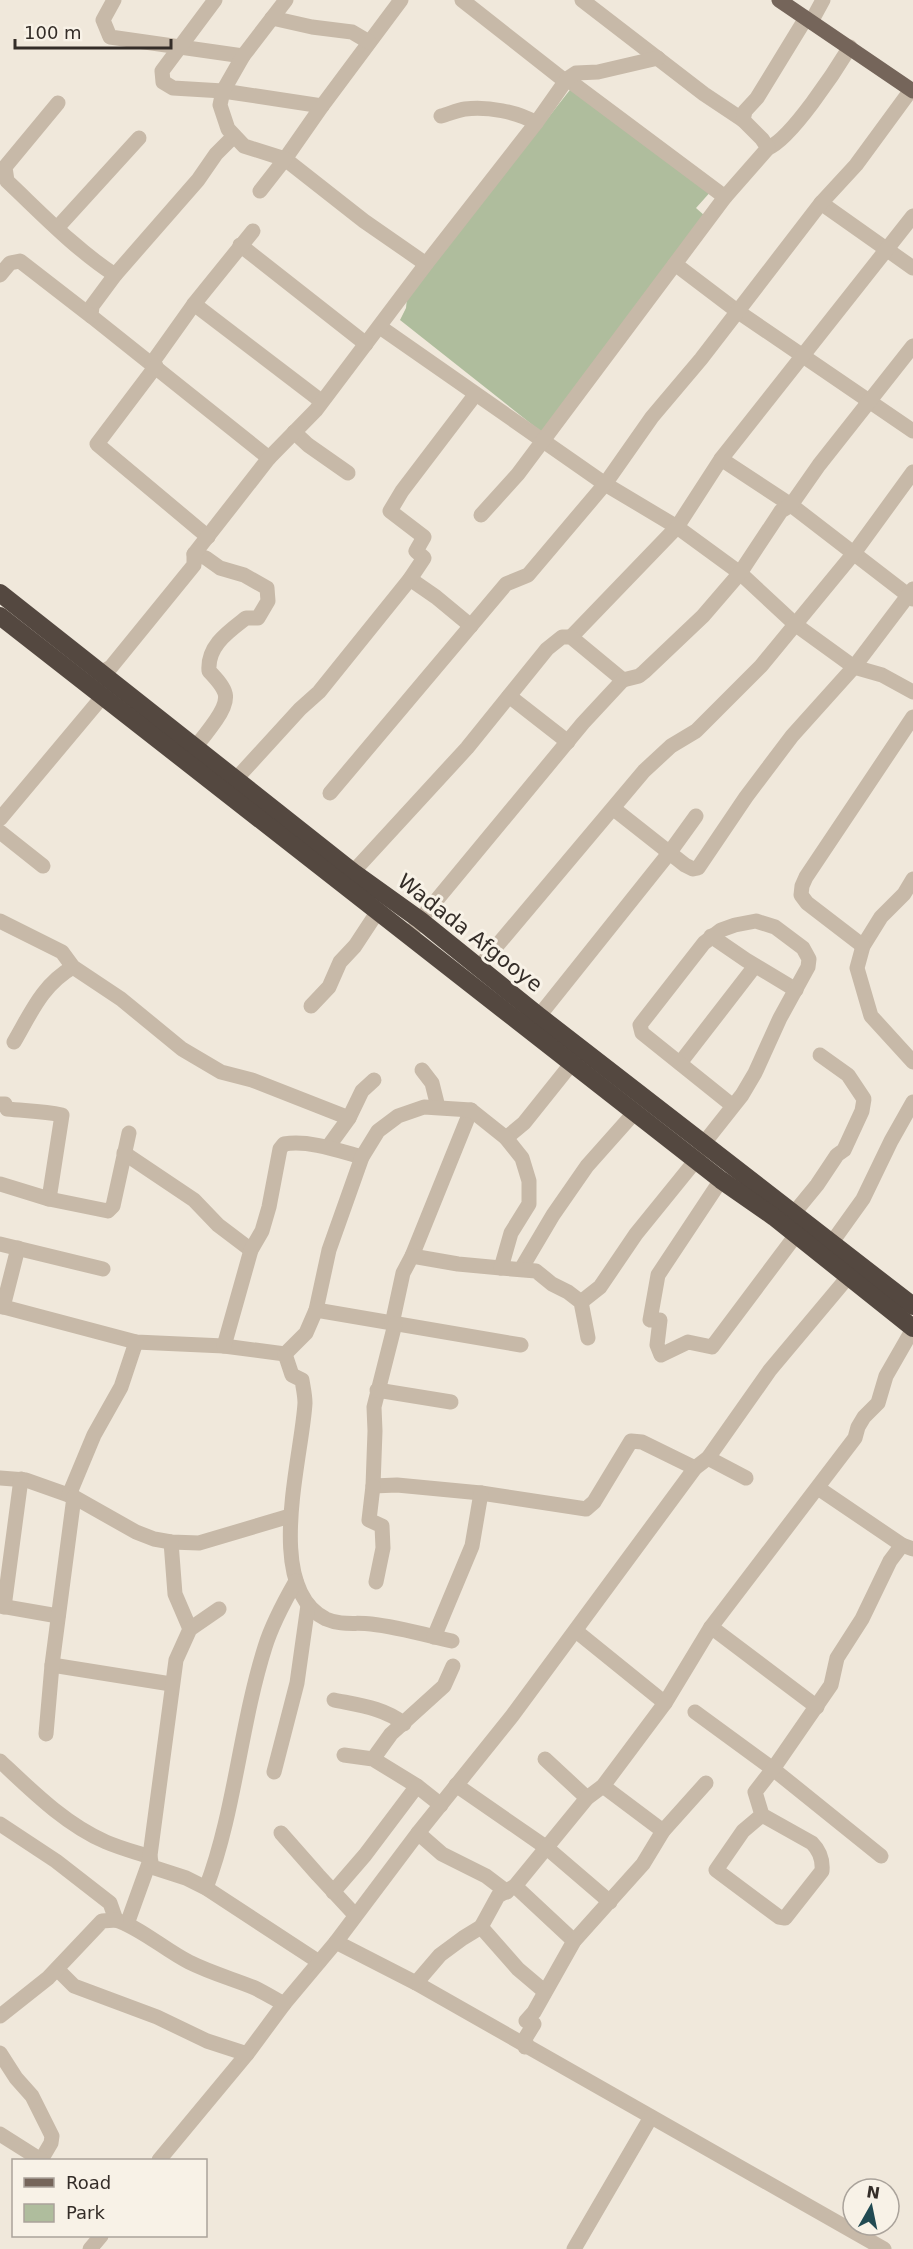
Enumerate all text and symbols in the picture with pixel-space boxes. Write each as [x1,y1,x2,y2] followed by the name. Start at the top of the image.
[15,12,171,50] scale bar
[24,22,82,43] text: 100 m
[393,869,547,997] street label: Wadada Afgooye
[12,2159,207,2237] legend
[66,2172,111,2193] text: Road
[841,2177,901,2237] north arrow
[865,2182,881,2203] text: N
[66,2202,105,2223] text: Park

